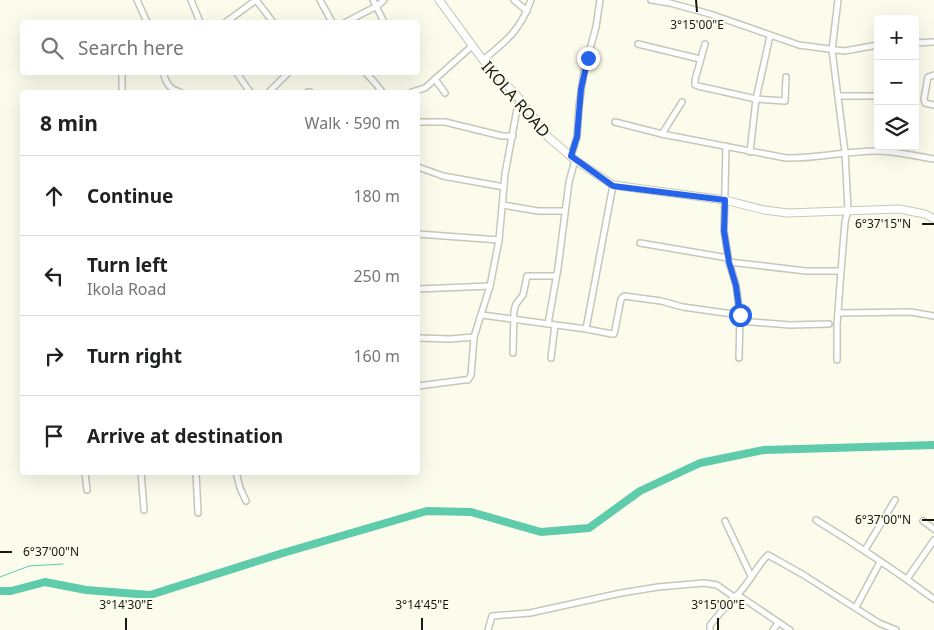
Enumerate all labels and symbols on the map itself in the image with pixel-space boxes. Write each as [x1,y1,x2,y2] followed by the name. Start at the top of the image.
[670,16,724,33] text: 3°15'00"E
[577,47,600,70] route end
[477,56,555,142] street label: IKOLA ROAD
[855,215,911,232] text: 6°37'15"N
[729,304,752,327] route start
[855,511,911,528] text: 6°37'00"N
[23,543,79,560] text: 6°37'00"N
[99,596,153,613] text: 3°14'30"E
[395,596,449,613] text: 3°14'45"E
[691,596,745,613] text: 3°15'00"E

